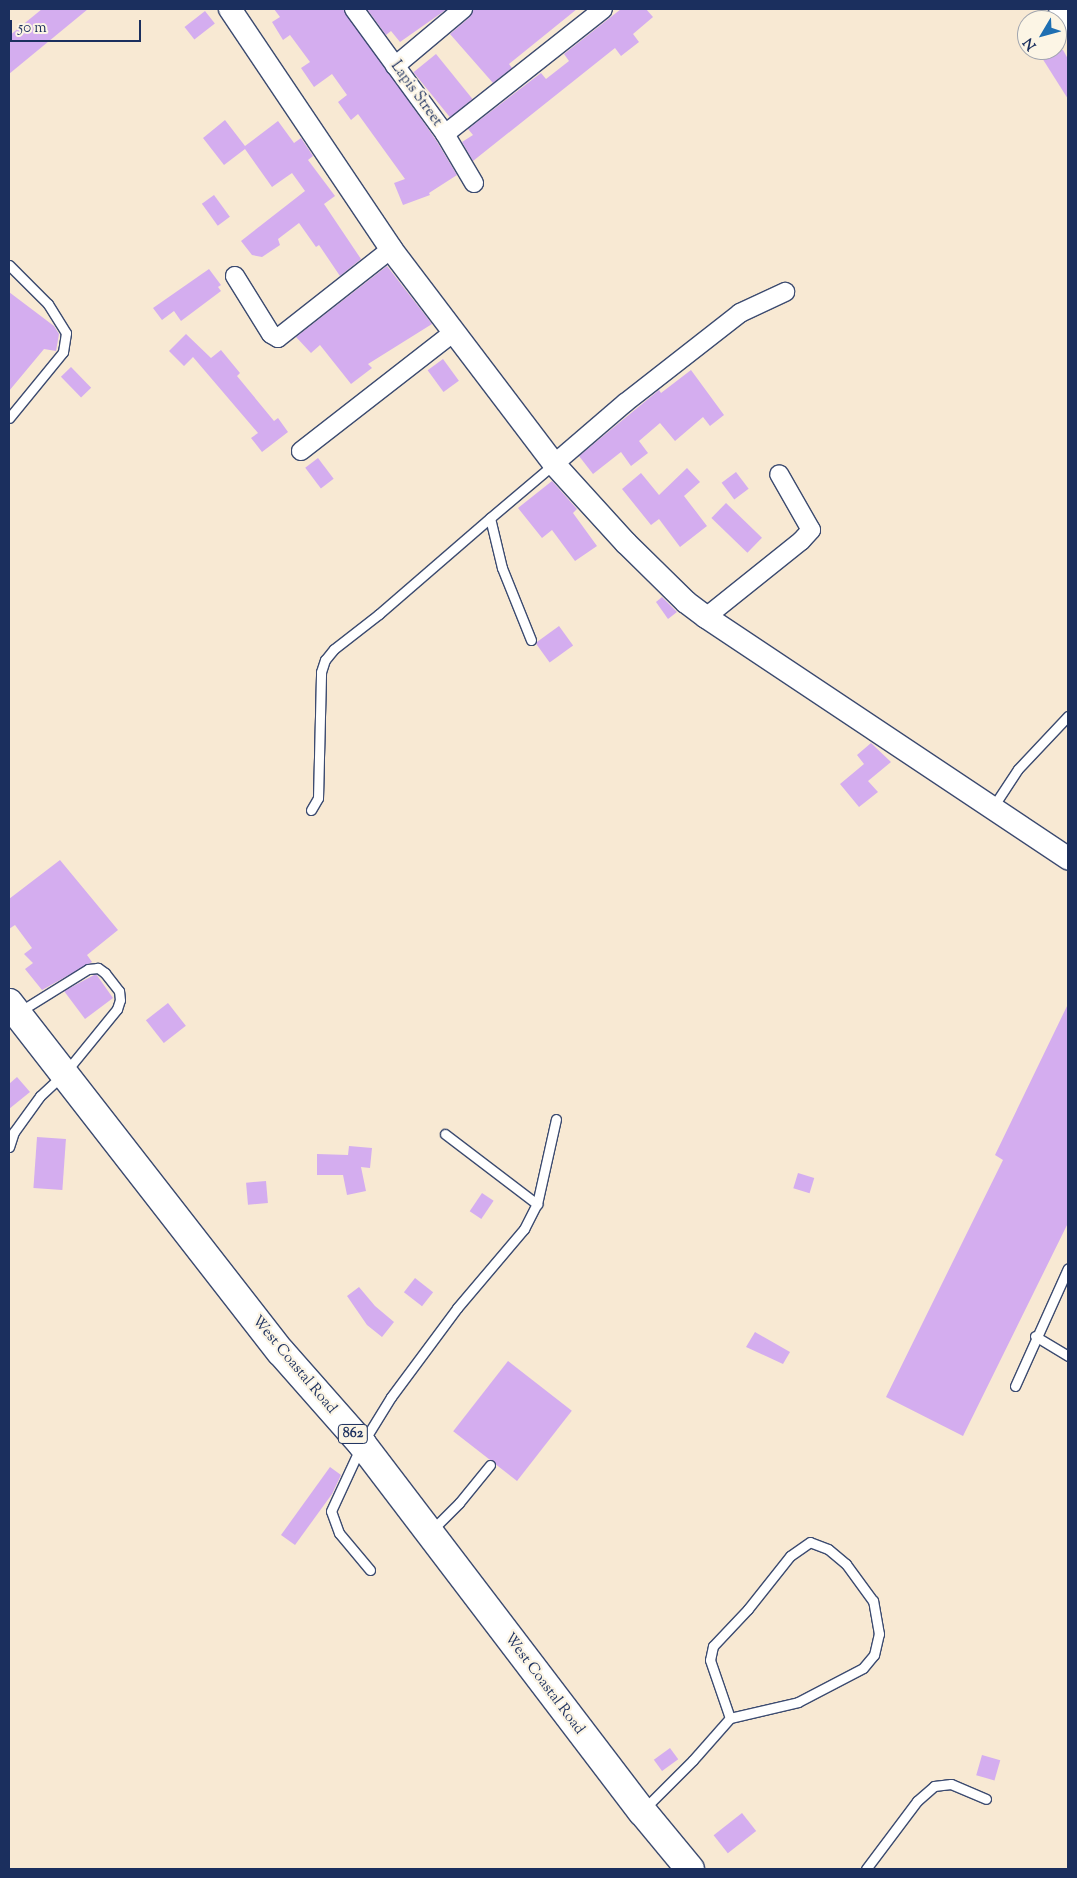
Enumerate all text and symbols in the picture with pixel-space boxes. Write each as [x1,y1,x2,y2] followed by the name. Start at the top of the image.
[12,10,144,42] scale bar
[1017,10,1067,60] north arrow
[18,18,47,39] text: 50 m
[1019,33,1042,54] text: N
[386,58,446,130] street label: Lapis Street
[248,1312,340,1418] street label: West Coastal Road
[337,1422,369,1446] road number: 862
[500,1630,588,1738] street label: West Coastal Road

